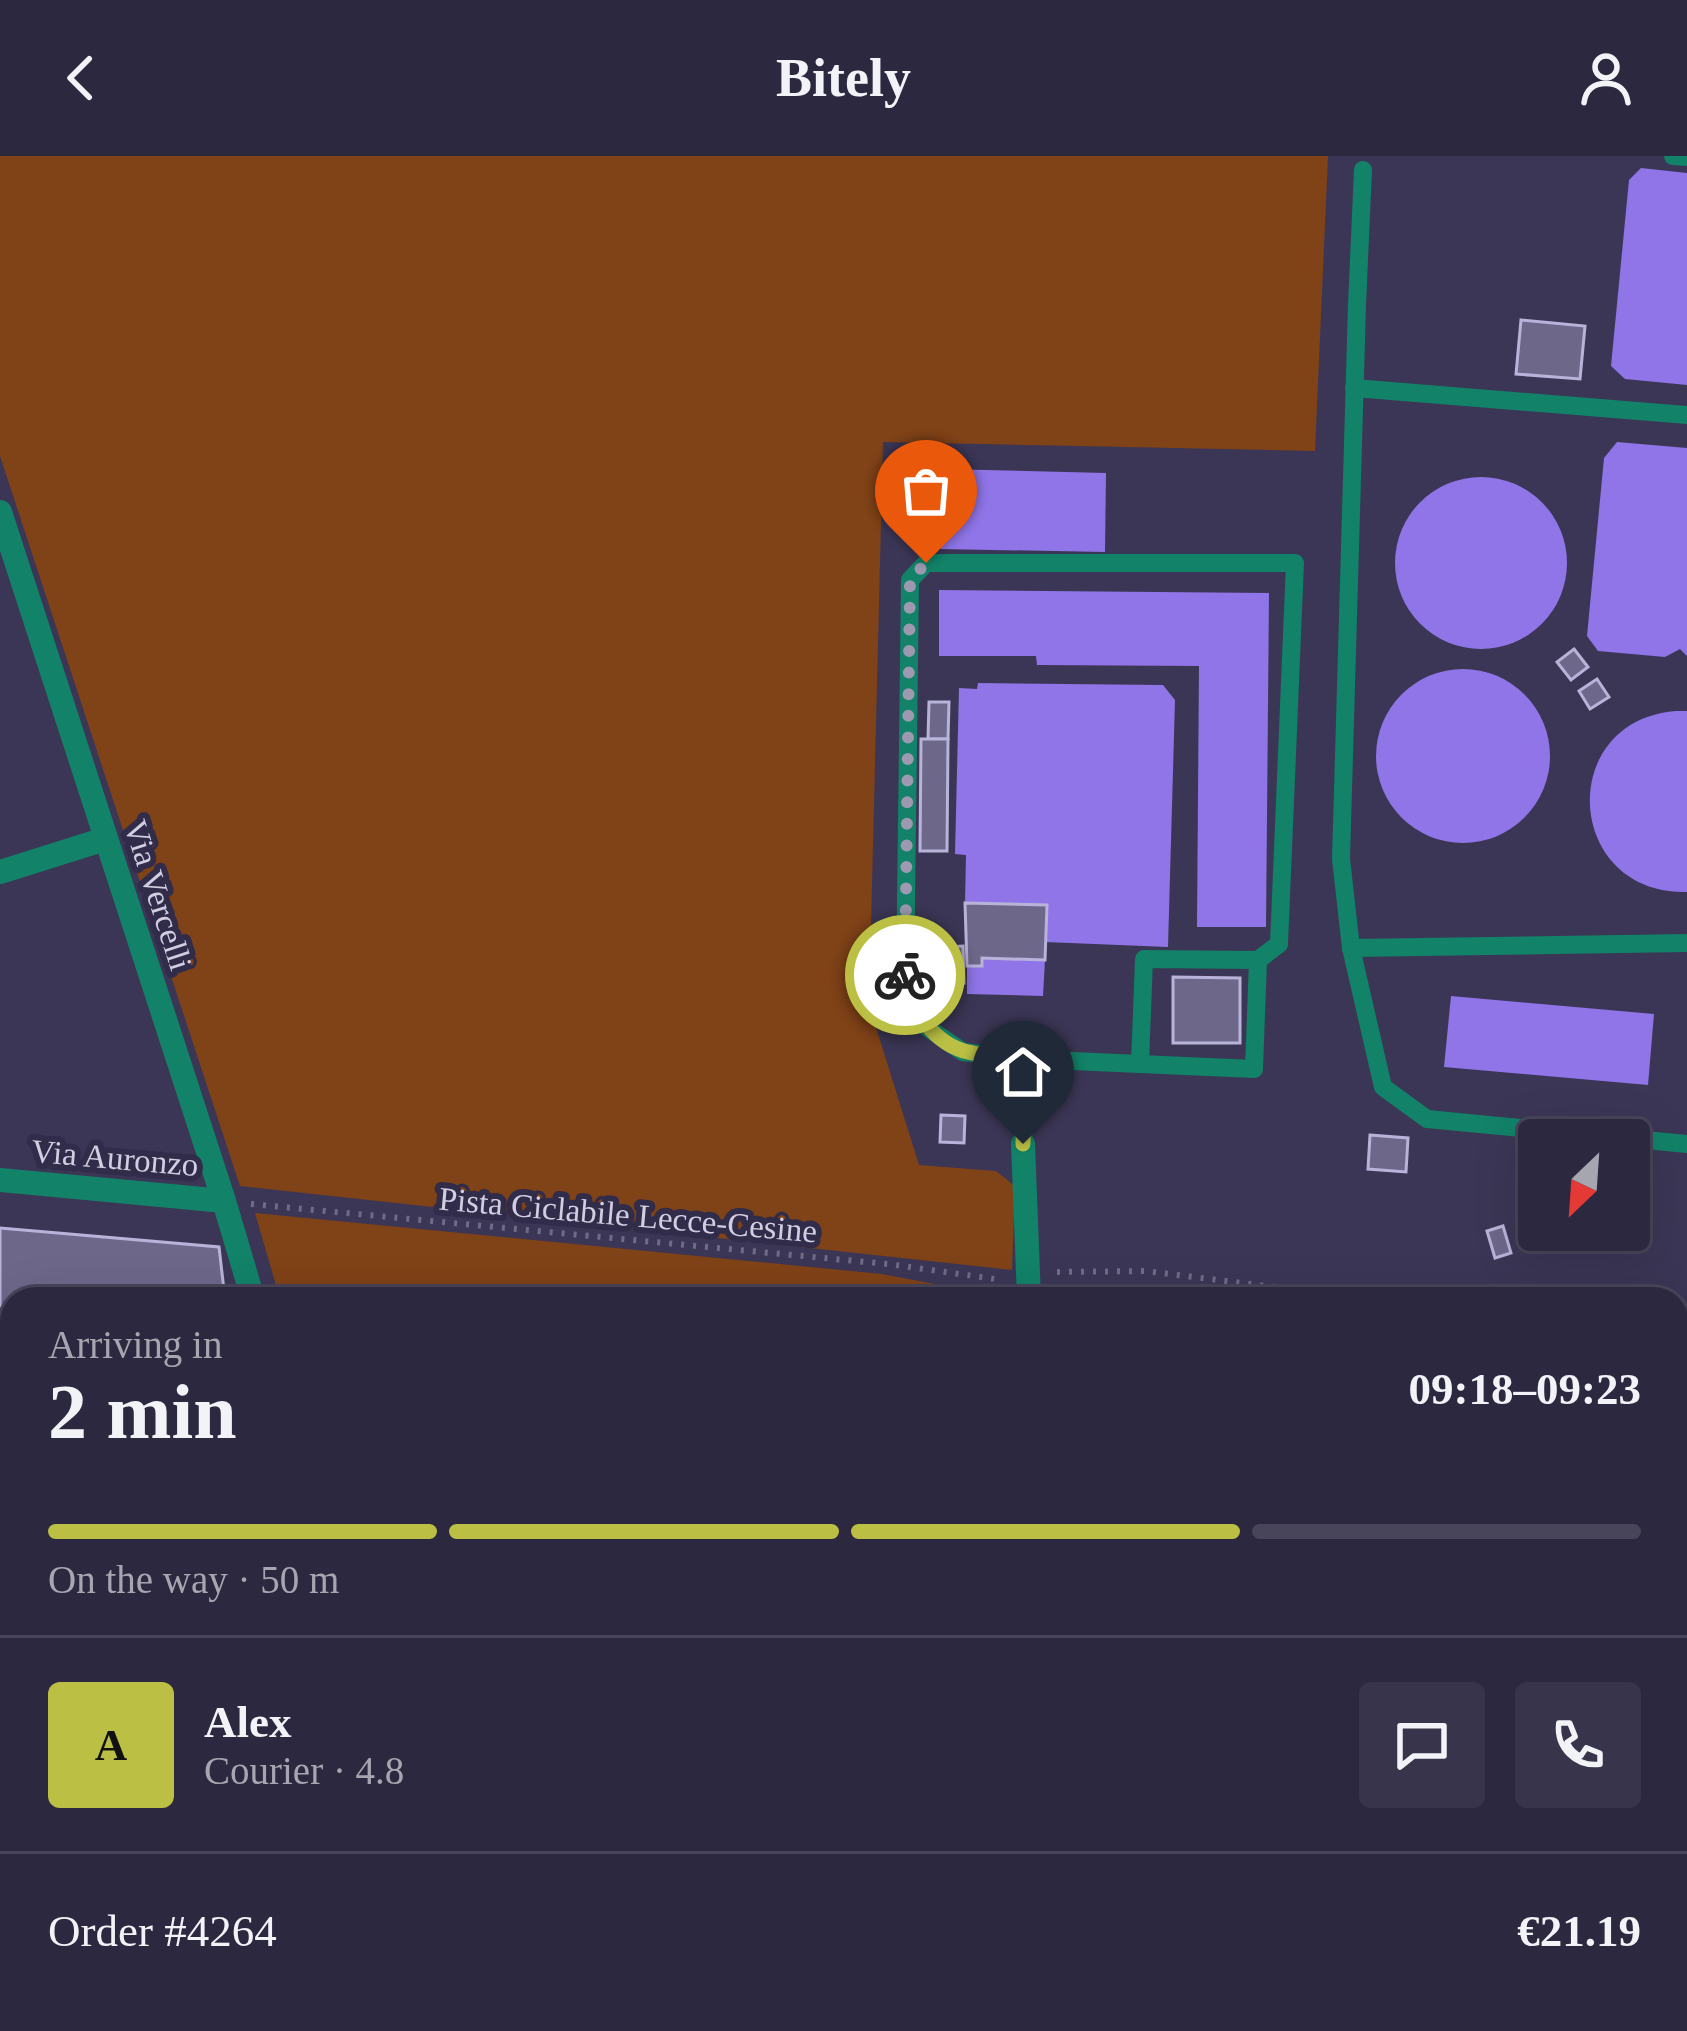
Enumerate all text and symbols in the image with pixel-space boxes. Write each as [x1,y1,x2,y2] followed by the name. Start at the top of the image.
[48,45,114,111] icon: back
[1573,45,1639,111] icon: person
[776,48,911,108] text: Bitely
[875,440,977,563] pin
[893,458,959,524] icon: bag
[117,815,199,975] street label: Via Vercelli
[845,915,965,1035] courier
[872,942,938,1008] icon: bike
[972,1021,1074,1144] pin
[990,1039,1056,1105] icon: home
[1518,1119,1650,1251] north arrow
[1518,1119,1650,1251] map controls
[30,1133,200,1183] street label: Via Auronzo
[437,1181,819,1249] street label: Pista Ciclabile Lecce-Cesine
[48,1323,222,1366] text: Arriving in
[1409,1364,1641,1414] text: 09:18–09:23
[48,1368,237,1455] text: 2 min
[48,1558,339,1601] text: On the way · 50 m
[1359,1682,1485,1808] button: chat
[1515,1682,1641,1808] button: phone
[204,1697,291,1747] text: Alex
[95,1720,127,1770] text: A
[204,1749,404,1792] text: Courier · 4.8
[48,1906,277,1956] text: Order #4264
[1517,1906,1641,1956] text: €21.19

